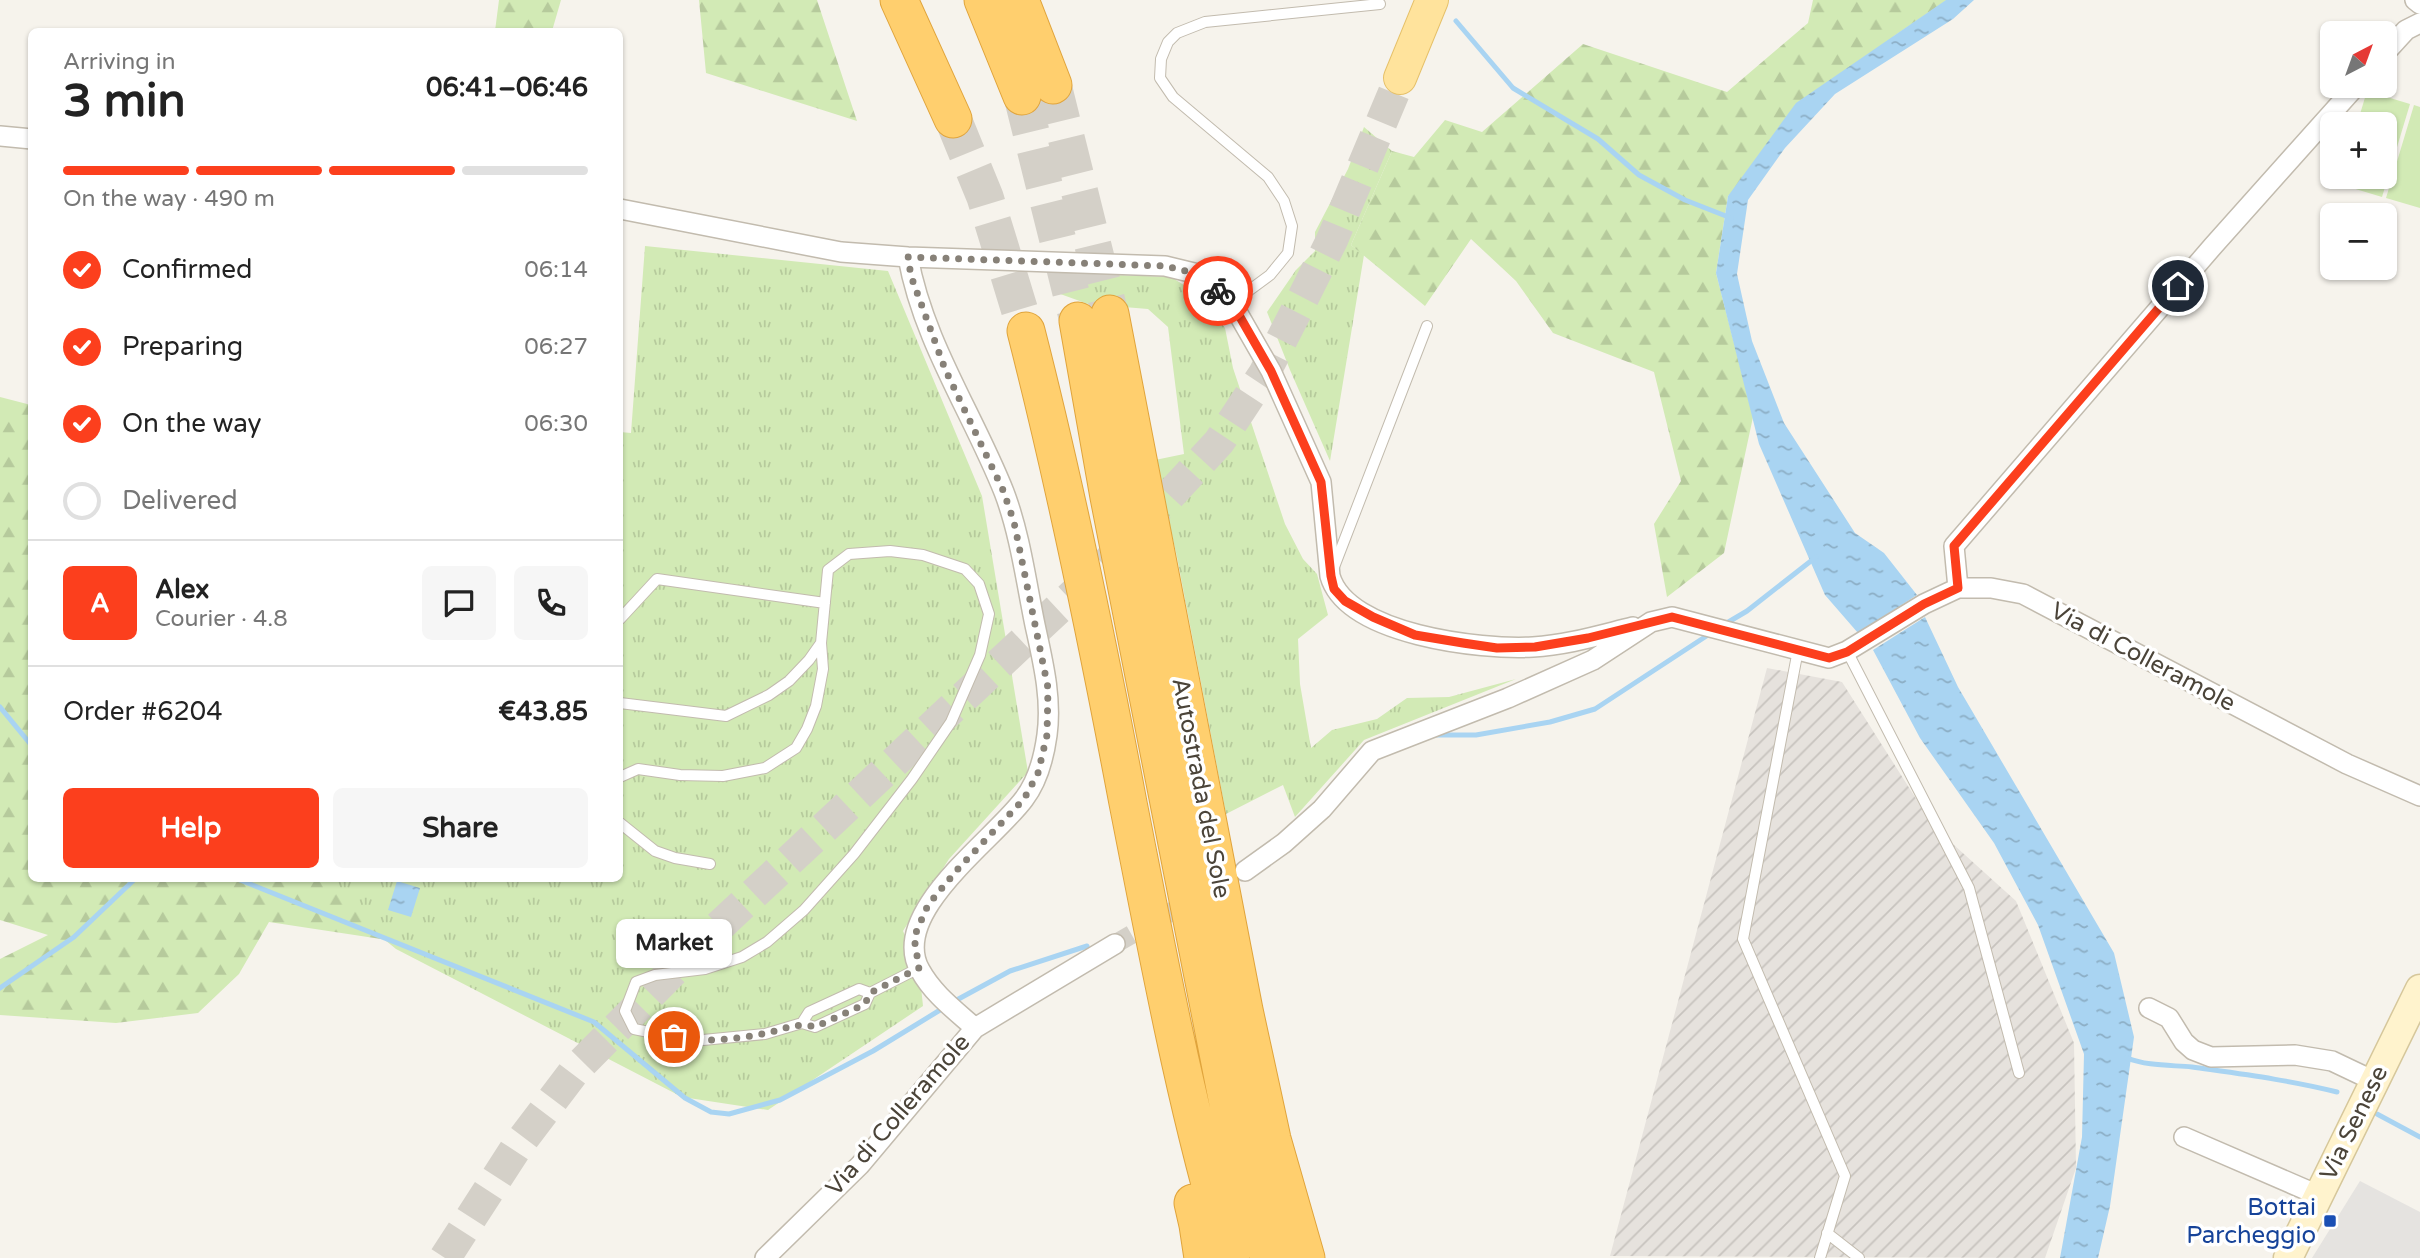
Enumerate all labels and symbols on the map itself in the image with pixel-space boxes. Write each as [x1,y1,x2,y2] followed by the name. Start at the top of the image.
[2320,21,2398,98] north arrow
[1183,256,1253,326] courier
[2148,256,2208,316] pin
[2046,596,2240,718] street label: Via di Colleramole
[1165,675,1237,901] street label: Autostrada del Sole
[616,918,732,967] callout: Market
[644,1007,704,1067] pin
[820,1028,976,1202] street label: Via di Colleramole
[2314,1061,2394,1185] street label: Via Senese
[2186,1193,2316,1250] place label: Bottai Parcheggio
[2322,1213,2338,1229] marker: Bottai Parcheggio

